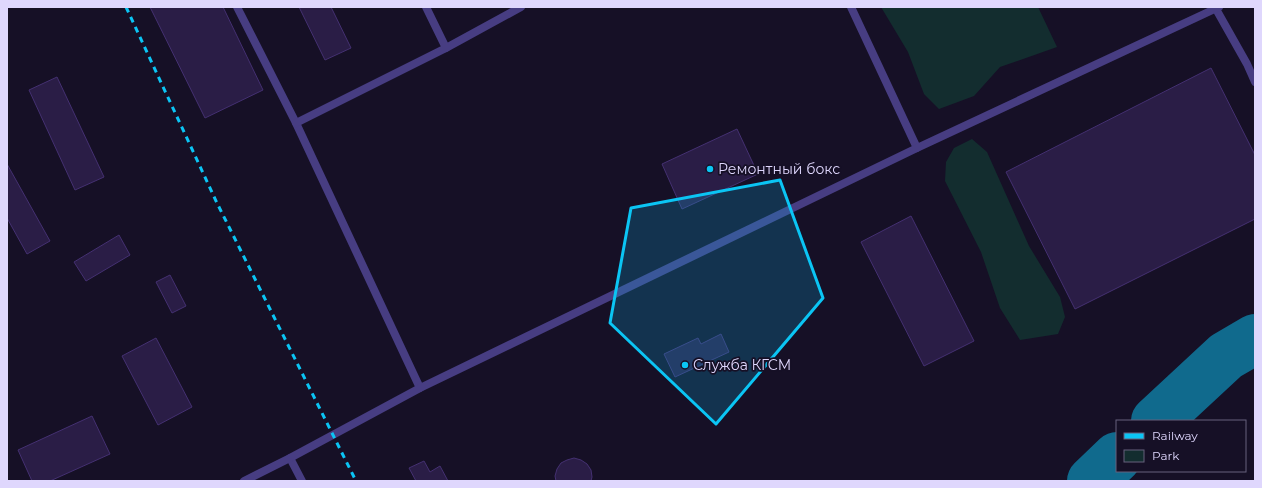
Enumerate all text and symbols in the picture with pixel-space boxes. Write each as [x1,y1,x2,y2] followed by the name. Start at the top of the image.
[718,160,840,178] place label: Ремонтный бокс
[705,164,715,174] marker: Ремонтный бокс
[693,356,791,374] place label: Служба КГСМ
[680,360,690,370] marker: Служба КГСМ
[1116,420,1246,472] legend
[1152,428,1198,443] text: Railway
[1152,448,1180,463] text: Park

